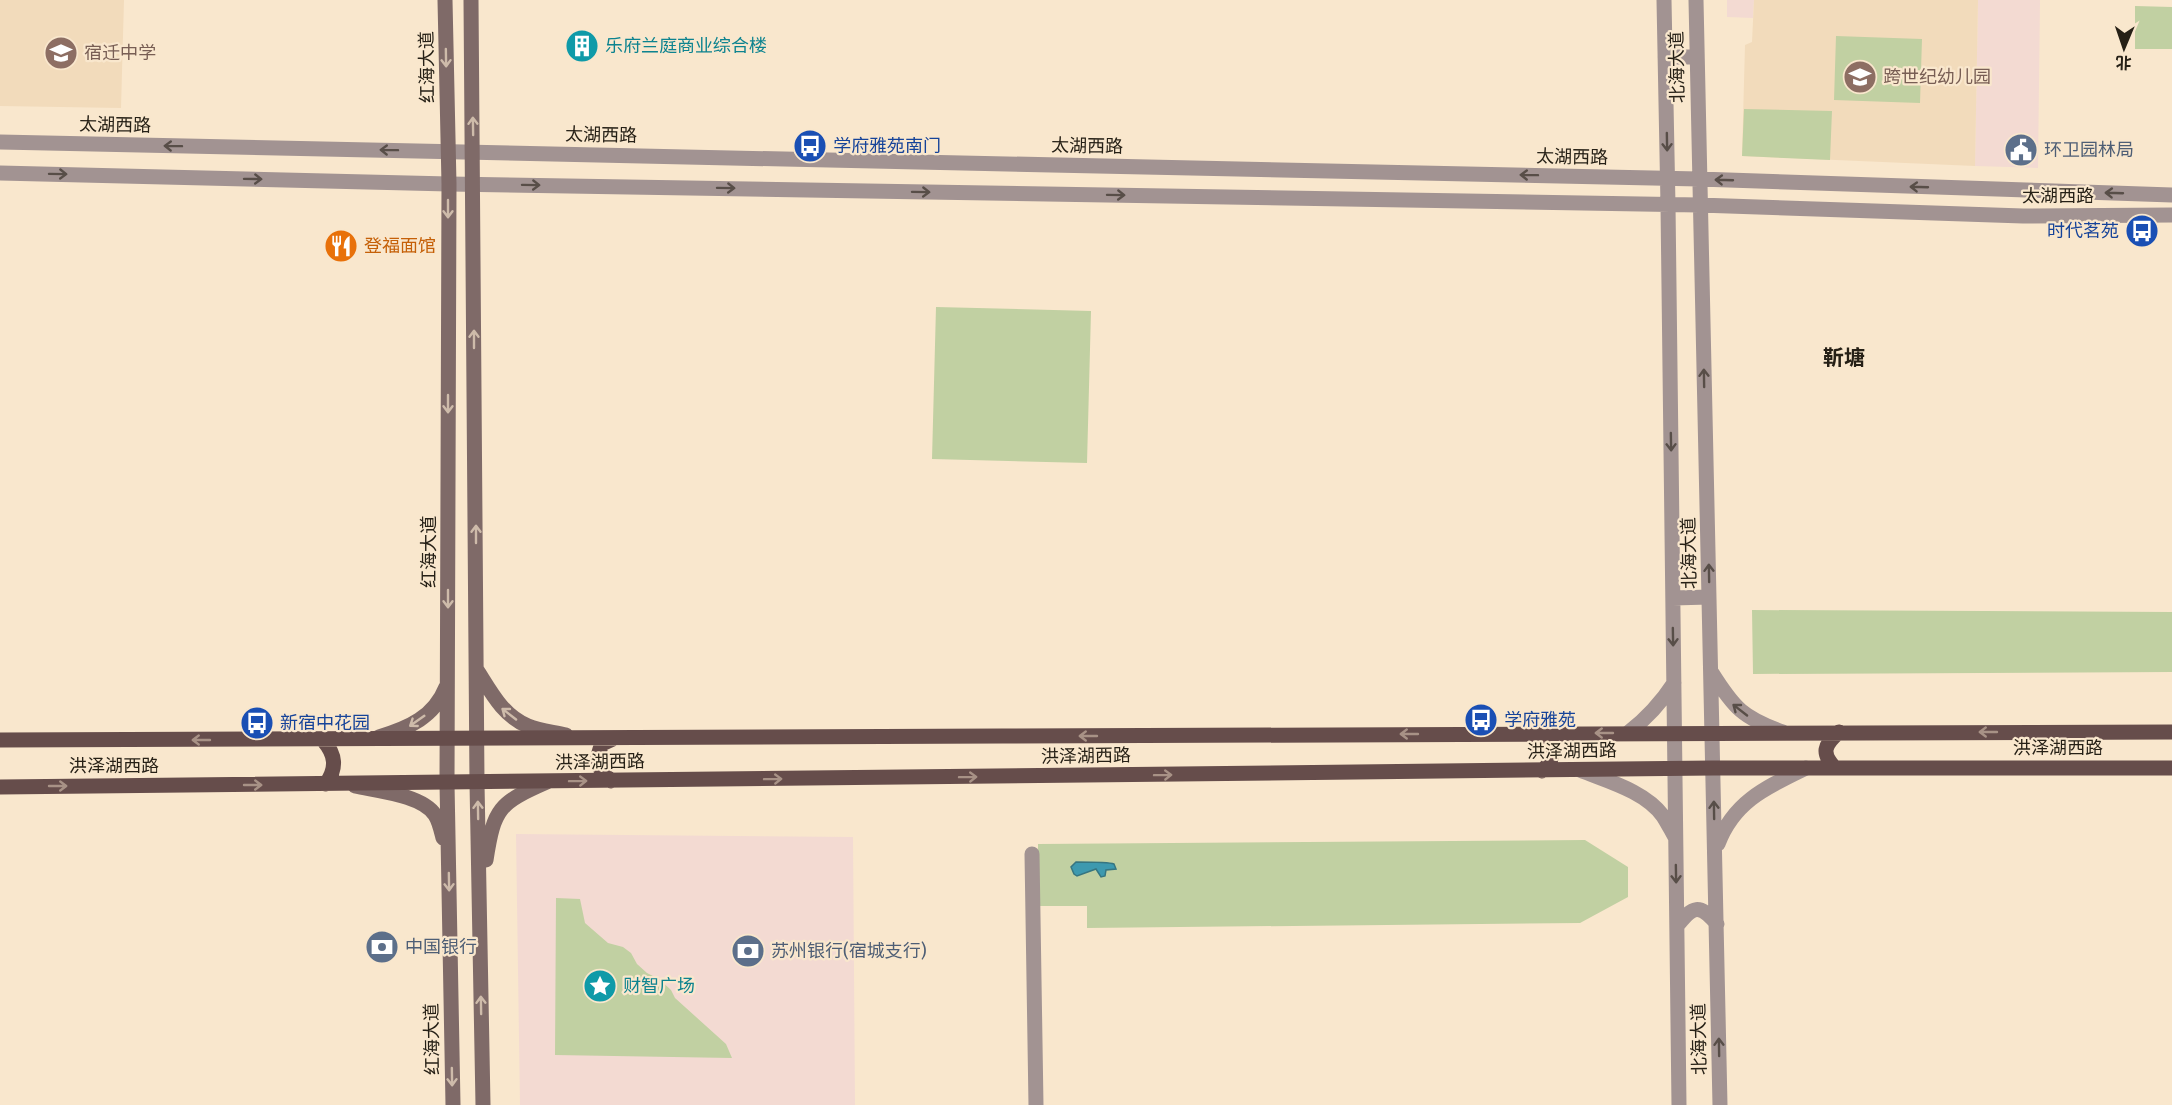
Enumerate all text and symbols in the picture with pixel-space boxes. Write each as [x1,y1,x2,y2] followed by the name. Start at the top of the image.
[2094,18,2154,78] north arrow
[564,28,600,64] building icon: 乐府兰庭商业综合楼
[415,31,439,103] street label: 红海大道
[1665,31,1689,103] street label: 北海大道
[43,35,79,71] school or university icon: 宿迁中学
[605,35,767,57] place label: 乐府兰庭商业综合楼
[84,42,156,64] place label: 宿迁中学
[441,48,452,68] one-way arrow
[2115,53,2132,72] text: 北
[1842,59,1878,95] school or university icon: 跨世纪幼儿园
[1883,66,1991,88] place label: 跨世纪幼儿园
[79,113,151,137] street label: 太湖西路
[467,116,478,136] one-way arrow
[565,123,637,147] street label: 太湖西路
[792,128,828,164] bus stop icon: 学府雅苑南门
[1661,132,1673,152] one-way arrow
[2003,132,2039,168] public building icon: 环卫园林局
[1051,134,1123,158] street label: 太湖西路
[833,135,941,157] place label: 学府雅苑南门
[2044,139,2134,161] place label: 环卫园林局
[164,140,184,151] one-way arrow
[380,144,400,155] one-way arrow
[1536,145,1608,169] street label: 太湖西路
[48,168,68,180] one-way arrow
[1519,170,1539,181] one-way arrow
[243,173,263,185] one-way arrow
[1714,174,1734,185] one-way arrow
[521,179,541,191] one-way arrow
[1909,181,1929,192] one-way arrow
[716,183,736,194] one-way arrow
[2022,185,2094,207] street label: 太湖西路
[911,186,931,198] one-way arrow
[2104,188,2124,199] one-way arrow
[1106,189,1126,201] one-way arrow
[442,199,454,219] one-way arrow
[2124,213,2160,249] bus stop icon: 时代茗苑
[2047,220,2119,242] place label: 时代茗苑
[323,228,359,264] restaurant icon: 登福面馆
[364,235,436,257] place label: 登福面馆
[468,330,480,350] one-way arrow
[1823,345,1865,371] district label: 靳塘
[1698,368,1709,388] one-way arrow
[442,394,454,414] one-way arrow
[1665,432,1677,452] one-way arrow
[418,516,440,588] street label: 红海大道
[1677,517,1701,589] street label: 北海大道
[470,525,482,545] one-way arrow
[1703,563,1714,583] one-way arrow
[442,589,454,609] one-way arrow
[1667,627,1679,647] one-way arrow
[1463,702,1499,738] bus stop icon: 学府雅苑
[1732,703,1748,716] one-way arrow
[239,705,275,741] bus stop icon: 新宿中花园
[502,707,518,720] one-way arrow
[1504,709,1576,731] place label: 学府雅苑
[280,712,370,734] place label: 新宿中花园
[409,715,425,727] one-way arrow
[1978,726,1998,738] one-way arrow
[1594,727,1614,739] one-way arrow
[1399,728,1419,740] one-way arrow
[1078,730,1098,742] one-way arrow
[191,734,211,746] one-way arrow
[2013,737,2103,759] street label: 洪泽湖西路
[1527,739,1617,763] street label: 洪泽湖西路
[1041,744,1131,768] street label: 洪泽湖西路
[555,750,645,774] street label: 洪泽湖西路
[69,755,159,777] street label: 洪泽湖西路
[1152,769,1172,781] one-way arrow
[957,771,977,783] one-way arrow
[762,773,782,785] one-way arrow
[567,775,587,787] one-way arrow
[243,779,263,791] one-way arrow
[48,780,68,792] one-way arrow
[472,800,484,820] one-way arrow
[1708,800,1720,820] one-way arrow
[1670,864,1682,884] one-way arrow
[443,872,455,892] one-way arrow
[364,929,400,965] bank icon: 中国银行
[730,933,766,969] bank icon: 苏州银行(宿城支行)
[405,936,477,958] place label: 中国银行
[771,940,927,962] place label: 苏州银行(宿城支行)
[582,968,618,1004] place icon: 财智广场
[623,975,695,997] place label: 财智广场
[475,995,487,1015] one-way arrow
[420,1003,444,1075] street label: 红海大道
[1687,1003,1711,1075] street label: 北海大道
[1713,1037,1725,1057] one-way arrow
[446,1067,458,1087] one-way arrow

